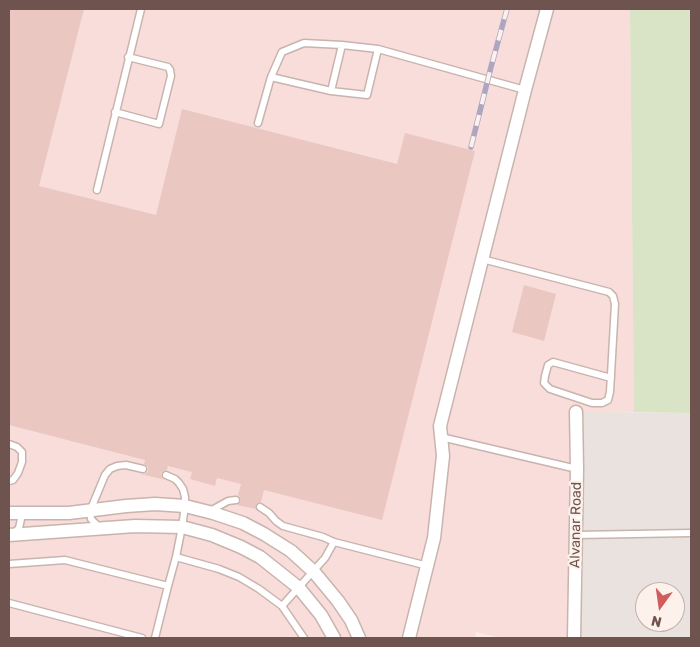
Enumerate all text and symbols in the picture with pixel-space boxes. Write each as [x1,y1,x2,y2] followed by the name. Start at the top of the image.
[567,482,585,568] street label: Alvanar Road
[635,582,685,632] north arrow
[650,612,663,631] text: N

